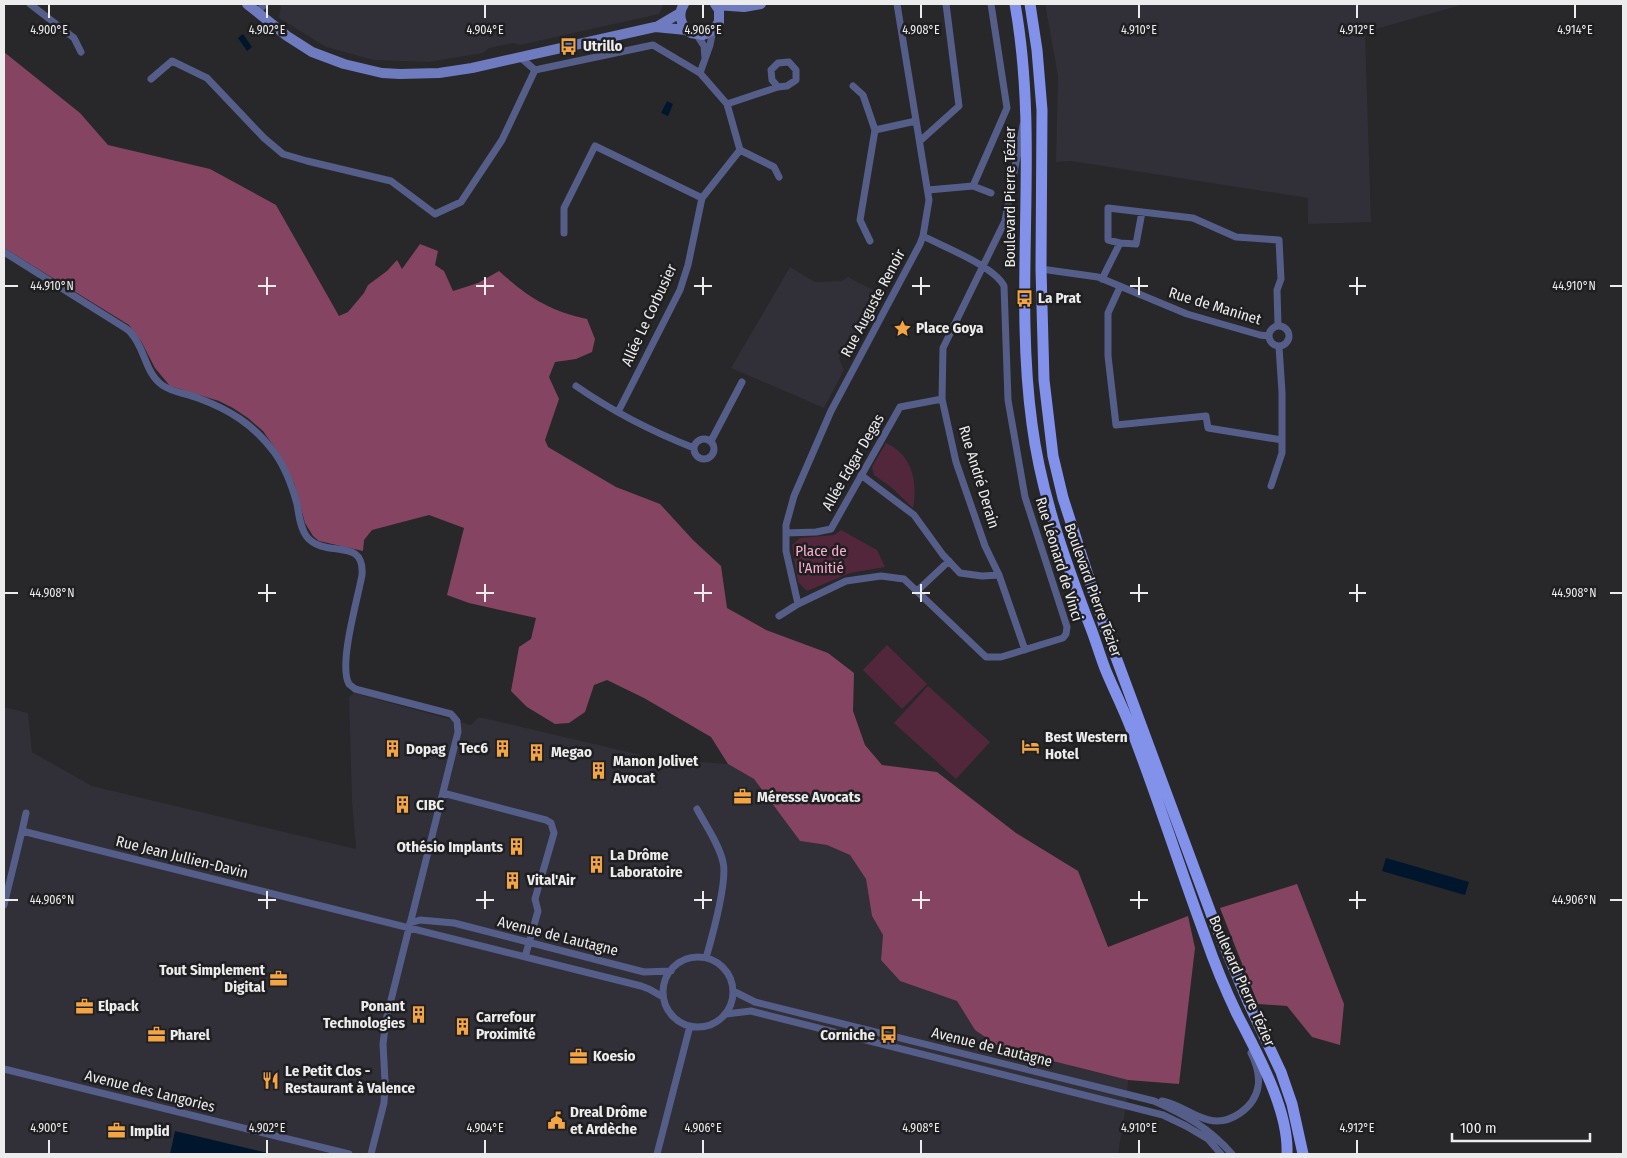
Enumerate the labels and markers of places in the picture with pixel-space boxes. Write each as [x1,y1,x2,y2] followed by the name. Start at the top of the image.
[559,36,579,56] bus stop icon: Utrillo
[583,37,623,55] place label: Utrillo
[1014,288,1034,308] bus stop icon: La Prat
[1038,289,1082,307] place label: La Prat
[892,318,912,338] place icon: Place Goya
[916,319,984,337] place label: Place Goya
[1045,728,1128,763] place label: Best Western Hotel
[1021,736,1041,756] hotel icon: Best Western Hotel
[492,738,512,758] building icon: Tec6
[382,739,402,759] building icon: Dopag
[459,739,488,757] place label: Tec6
[406,740,446,758] place label: Dopag
[527,742,547,762] building icon: Megao
[551,743,592,761] place label: Megao
[612,752,699,787] place label: Manon Jolivet Avocat
[589,760,609,780] building icon: Manon Jolivet Avocat
[733,787,753,807] office icon: Méresse Avocats
[757,788,861,806] place label: Méresse Avocats
[392,795,412,815] building icon: CIBC
[416,796,444,814] place label: CIBC
[507,837,527,857] building icon: Othésio Implants
[396,838,503,856] place label: Othésio Implants
[610,846,683,881] place label: La Drôme Laboratoire
[586,854,606,874] building icon: La Drôme Laboratoire
[503,870,523,890] building icon: Vital'Air
[526,871,576,889] place label: Vital'Air
[159,961,266,996] place label: Tout Simplement Digital
[269,969,289,989] office icon: Tout Simplement Digital
[74,996,94,1016] office icon: Elpack
[98,997,139,1015] place label: Elpack
[323,997,406,1032] place label: Ponant Technologies
[409,1005,429,1025] building icon: Ponant Technologies
[476,1008,536,1043] place label: Carrefour Proximité
[452,1016,472,1036] building icon: Carrefour Proximité
[146,1025,166,1045] office icon: Pharel
[879,1025,899,1045] bus stop icon: Corniche
[170,1026,211,1044] place label: Pharel
[820,1026,875,1044] place label: Corniche
[569,1046,589,1066] office icon: Koesio
[593,1047,636,1065] place label: Koesio
[285,1062,415,1097] place label: Le Petit Clos - Restaurant à Valence
[261,1070,281,1090] restaurant icon: Le Petit Clos - Restaurant à Valence
[570,1103,647,1138] place label: Dreal Drôme et Ardèche
[546,1111,566,1131] public building icon: Dreal Drôme et Ardèche
[106,1121,126,1141] office icon: Implid
[130,1122,170,1140] place label: Implid

